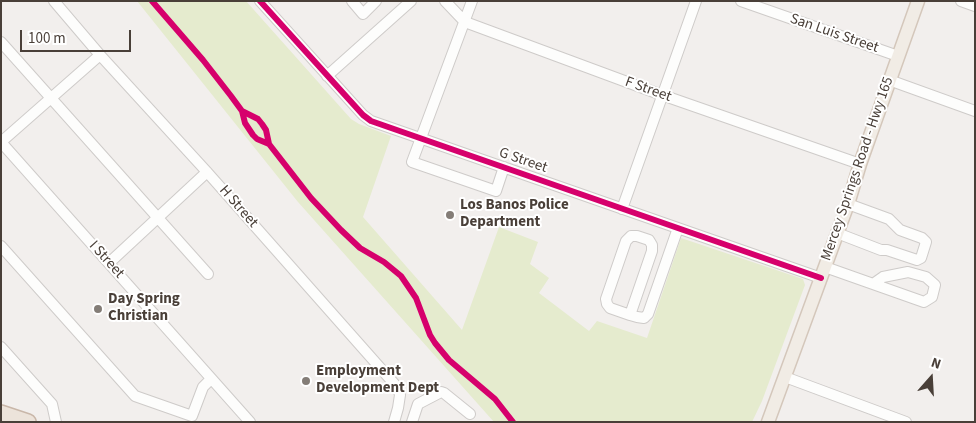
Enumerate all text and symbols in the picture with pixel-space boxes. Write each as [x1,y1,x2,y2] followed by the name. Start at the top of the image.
[787,10,881,58] street label: San Luis Street
[22,20,134,52] scale bar
[28,28,66,49] text: 100 m
[622,73,674,107] street label: F Street
[818,75,898,263] street label: Mercey Springs Road - Hwy 165
[497,144,549,178] street label: G Street
[215,182,261,232] street label: H Street
[460,197,569,232] place label: Los Banos Police Department
[444,209,456,221] marker: Los Banos Police Department
[84,237,128,283] street label: I Street
[108,291,180,326] place label: Day Spring Christian
[92,303,104,315] marker: Day Spring Christian
[906,353,956,403] north arrow
[928,353,944,375] text: N
[316,363,439,398] place label: Employment Development Dept
[300,375,312,387] marker: Employment Development Dept

